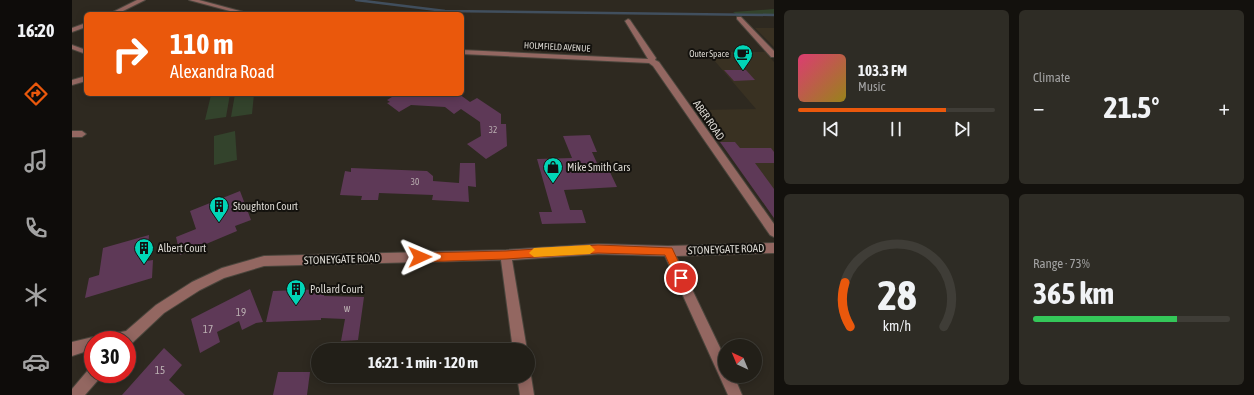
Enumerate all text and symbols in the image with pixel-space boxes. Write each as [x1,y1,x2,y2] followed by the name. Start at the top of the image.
[17,20,55,41] text: 16:20
[104,28,156,80] icon: right
[170,28,233,60] text: 110 m
[524,40,591,54] street label: HOLMFIELD AVENUE
[732,43,754,71] cafe icon: Outer Space
[689,49,729,59] place label: Outer Space
[170,61,274,82] text: Alexandra Road
[858,62,907,79] text: 103.3 FM
[1033,70,1070,85] text: Climate
[858,79,885,94] text: Music
[22,80,50,108] icon: directions
[1104,90,1159,124] text: 21.5°
[1033,94,1044,120] text: −
[1219,94,1230,120] text: +
[691,98,727,142] street label: ABER ROAD
[820,118,842,140] icon: previous
[885,118,907,140] icon: pause
[951,118,973,140] icon: next
[489,125,497,135] house number: 32
[22,147,50,175] icon: music
[542,156,564,184] shop icon: Mike Smith Cars
[567,161,630,173] place label: Mike Smith Cars
[411,177,419,187] house number: 30
[208,195,230,223] building icon: Stoughton Court
[233,200,298,212] place label: Stoughton Court
[22,214,50,242] icon: phone
[399,236,441,278] position arrow
[133,237,155,265] building icon: Albert Court
[158,242,206,254] place label: Albert Court
[688,242,764,256] street label: STONEYGATE ROAD
[304,252,380,266] street label: STONEYGATE ROAD
[1033,256,1090,271] text: Range · 73%
[664,261,698,295] pin
[670,267,692,289] icon: arrive
[877,271,916,319] text: 28
[1033,276,1114,310] text: 365 km
[285,278,307,306] building icon: Pollard Court
[22,281,50,309] icon: climate
[310,283,363,295] place label: Pollard Court
[344,302,351,314] house number: w
[236,306,246,318] house number: 19
[882,318,911,334] text: km/h
[203,323,213,335] house number: 17
[84,331,136,383] speed limit sign: 30
[718,339,762,383] north arrow
[718,339,762,383] map controls
[22,348,50,376] icon: car
[368,354,478,371] text: 16:21 · 1 min · 120 m
[155,364,165,376] house number: 15

